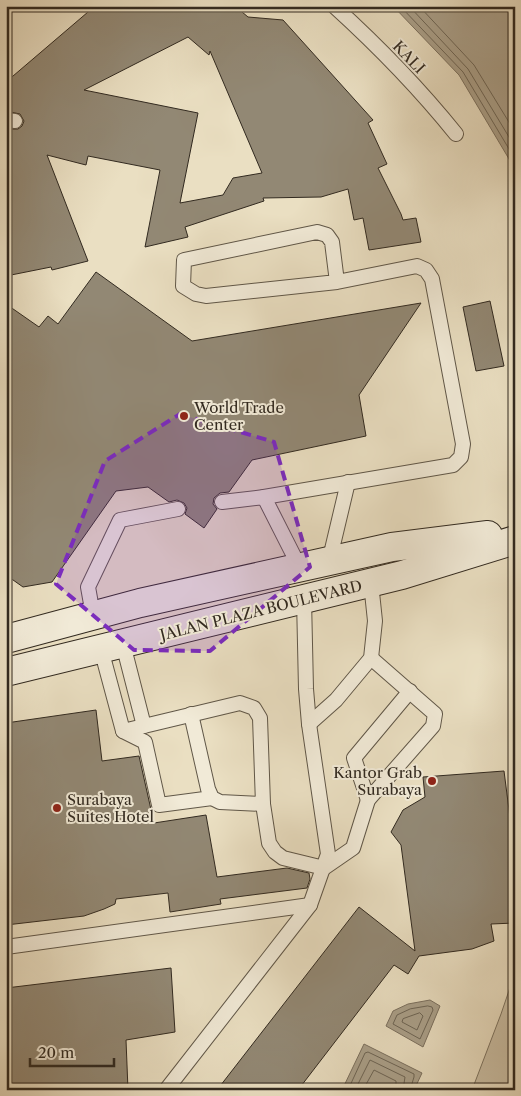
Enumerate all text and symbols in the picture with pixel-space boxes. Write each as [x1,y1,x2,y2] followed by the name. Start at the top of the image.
[389,37,429,77] street label: KALI
[193,398,284,434] place label: World Trade Center
[178,410,190,422] marker: World Trade Center
[156,576,364,645] street label: JALAN PLAZA BOULEVARD
[333,763,422,799] place label: Kantor Grab Surabaya
[426,775,438,787] marker: Kantor Grab Surabaya
[67,790,154,826] place label: Surabaya Suites Hotel
[51,802,63,814] marker: Surabaya Suites Hotel
[30,1036,114,1068] scale bar
[38,1043,74,1062] text: 20 m

